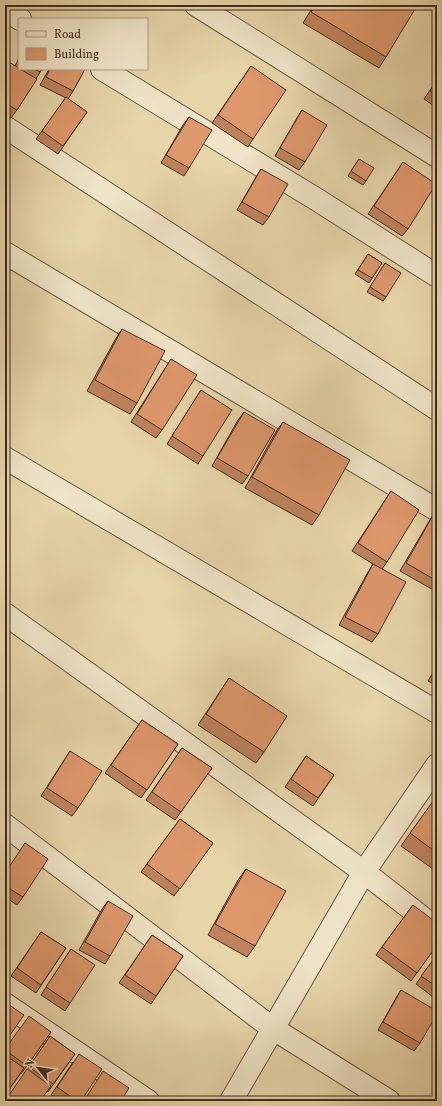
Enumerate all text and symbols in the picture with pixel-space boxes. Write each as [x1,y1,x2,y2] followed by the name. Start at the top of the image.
[18,18,148,70] legend
[54,27,81,43] text: Road
[54,47,99,63] text: Building
[18,1048,58,1088] north arrow
[22,1057,39,1071] text: N

